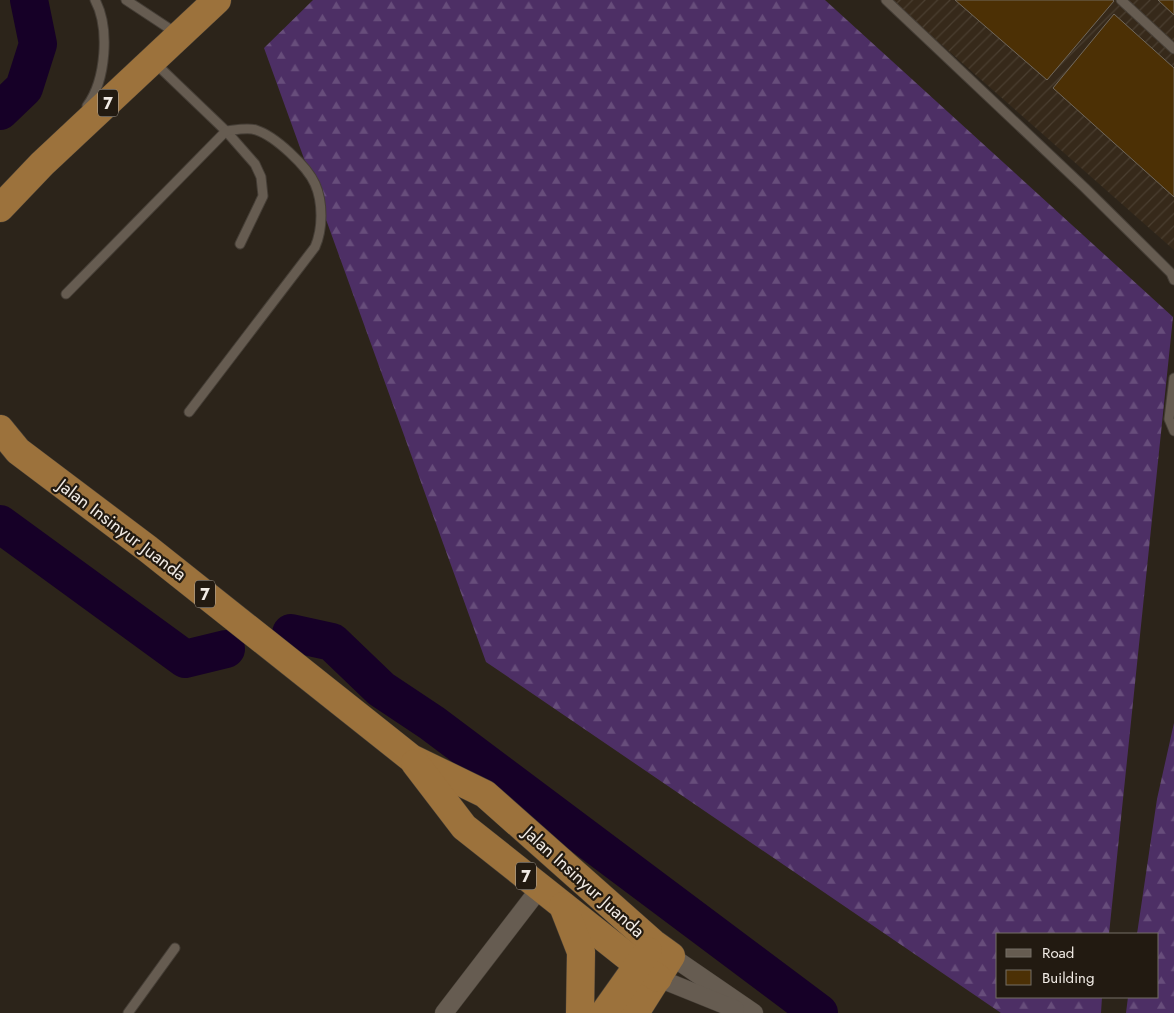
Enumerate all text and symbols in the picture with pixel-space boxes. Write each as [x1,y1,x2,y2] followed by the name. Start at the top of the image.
[98,90,118,116] road number: 7
[50,472,192,587] street label: Jalan Insinyur Juanda
[195,580,215,608] road number: 7
[516,819,650,944] street label: Jalan Insinyur Juanda
[516,862,536,889] road number: 7
[996,933,1159,998] legend
[1042,942,1074,964] text: Road
[1042,967,1094,989] text: Building

